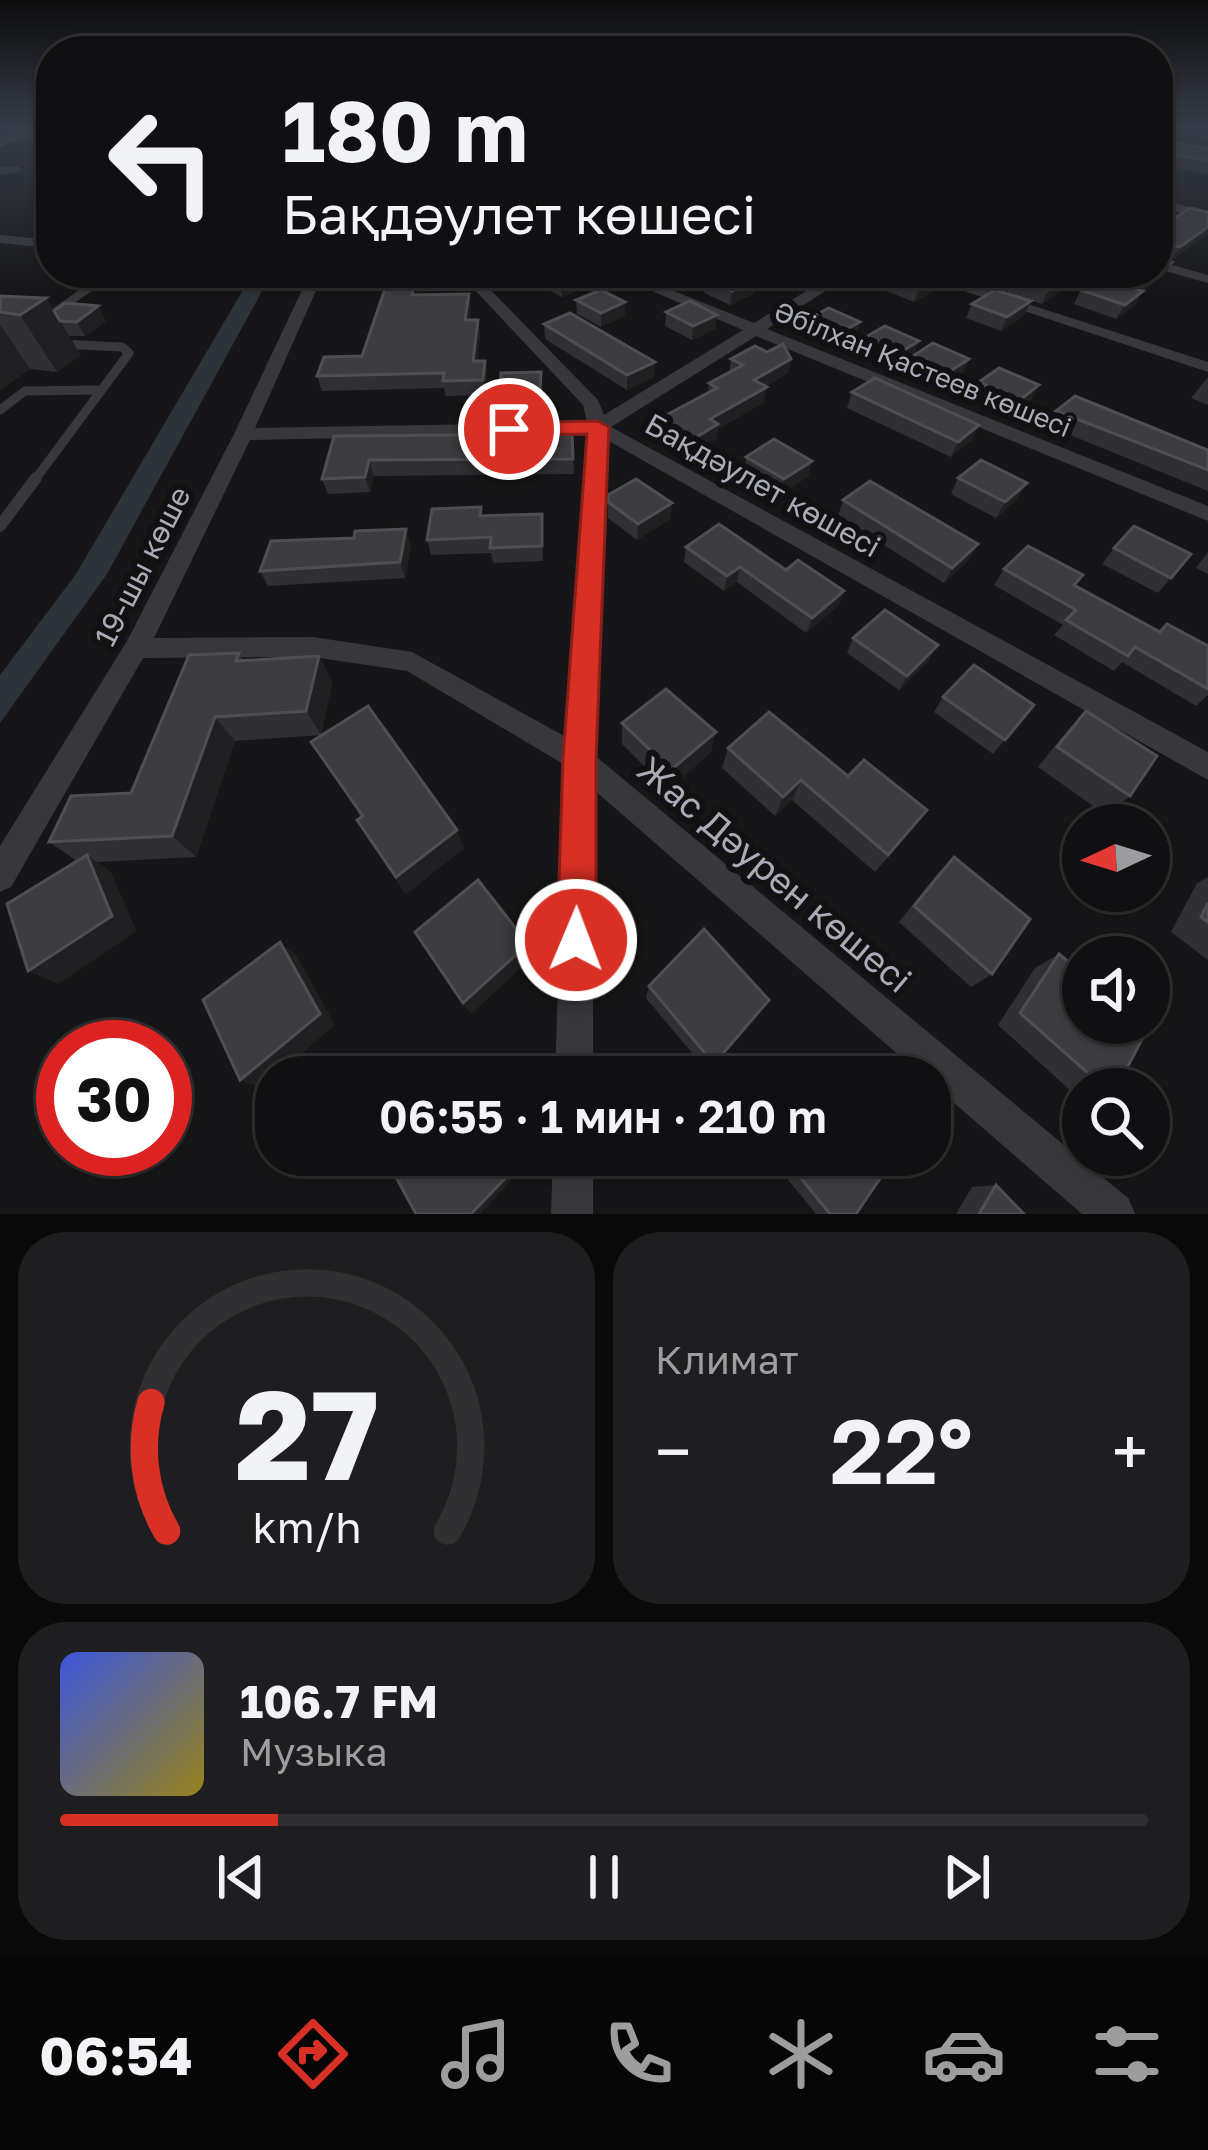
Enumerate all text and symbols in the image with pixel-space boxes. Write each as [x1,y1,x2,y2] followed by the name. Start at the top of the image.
[282,80,528,180] text: 180 m
[84,84,240,240] icon: left
[282,181,756,246] text: Бақдәулет көшесi
[770,295,1076,443] street label: Әбілхан Қастеев көшесi
[458,378,560,480] pin
[476,396,542,462] icon: arrive
[639,405,887,565] street label: Бақдәулет көшесi
[86,480,198,652] street label: 19-шы көше
[629,747,921,1001] street label: Жас Дәурен көшесі
[1062,804,1170,912] north arrow
[1062,804,1170,1176] map controls
[513,877,639,1003] position arrow
[1062,936,1170,1044] button: sound
[36,1020,192,1176] speed limit sign: 30
[1062,1068,1170,1176] button: search
[379,1089,827,1143] text: 06:55 · 1 мин · 210 m
[655,1336,799,1383] text: Климат
[234,1358,379,1507] text: 27
[830,1396,973,1504] text: 22°
[655,1411,691,1491] text: −
[1112,1411,1148,1491] text: +
[252,1501,361,1552] text: km/h
[240,1674,438,1728] text: 106.7 FM
[240,1728,388,1775] text: Музыка
[208,1844,274,1910] icon: previous
[571,1844,637,1910] icon: pause
[934,1844,1000,1910] icon: next
[271,2012,355,2096] icon: directions
[434,2012,518,2096] icon: music
[597,2012,681,2096] icon: phone
[759,2012,843,2096] icon: climate
[922,2012,1006,2096] icon: car
[1085,2012,1169,2096] icon: filters
[39,2022,193,2087] text: 06:54

